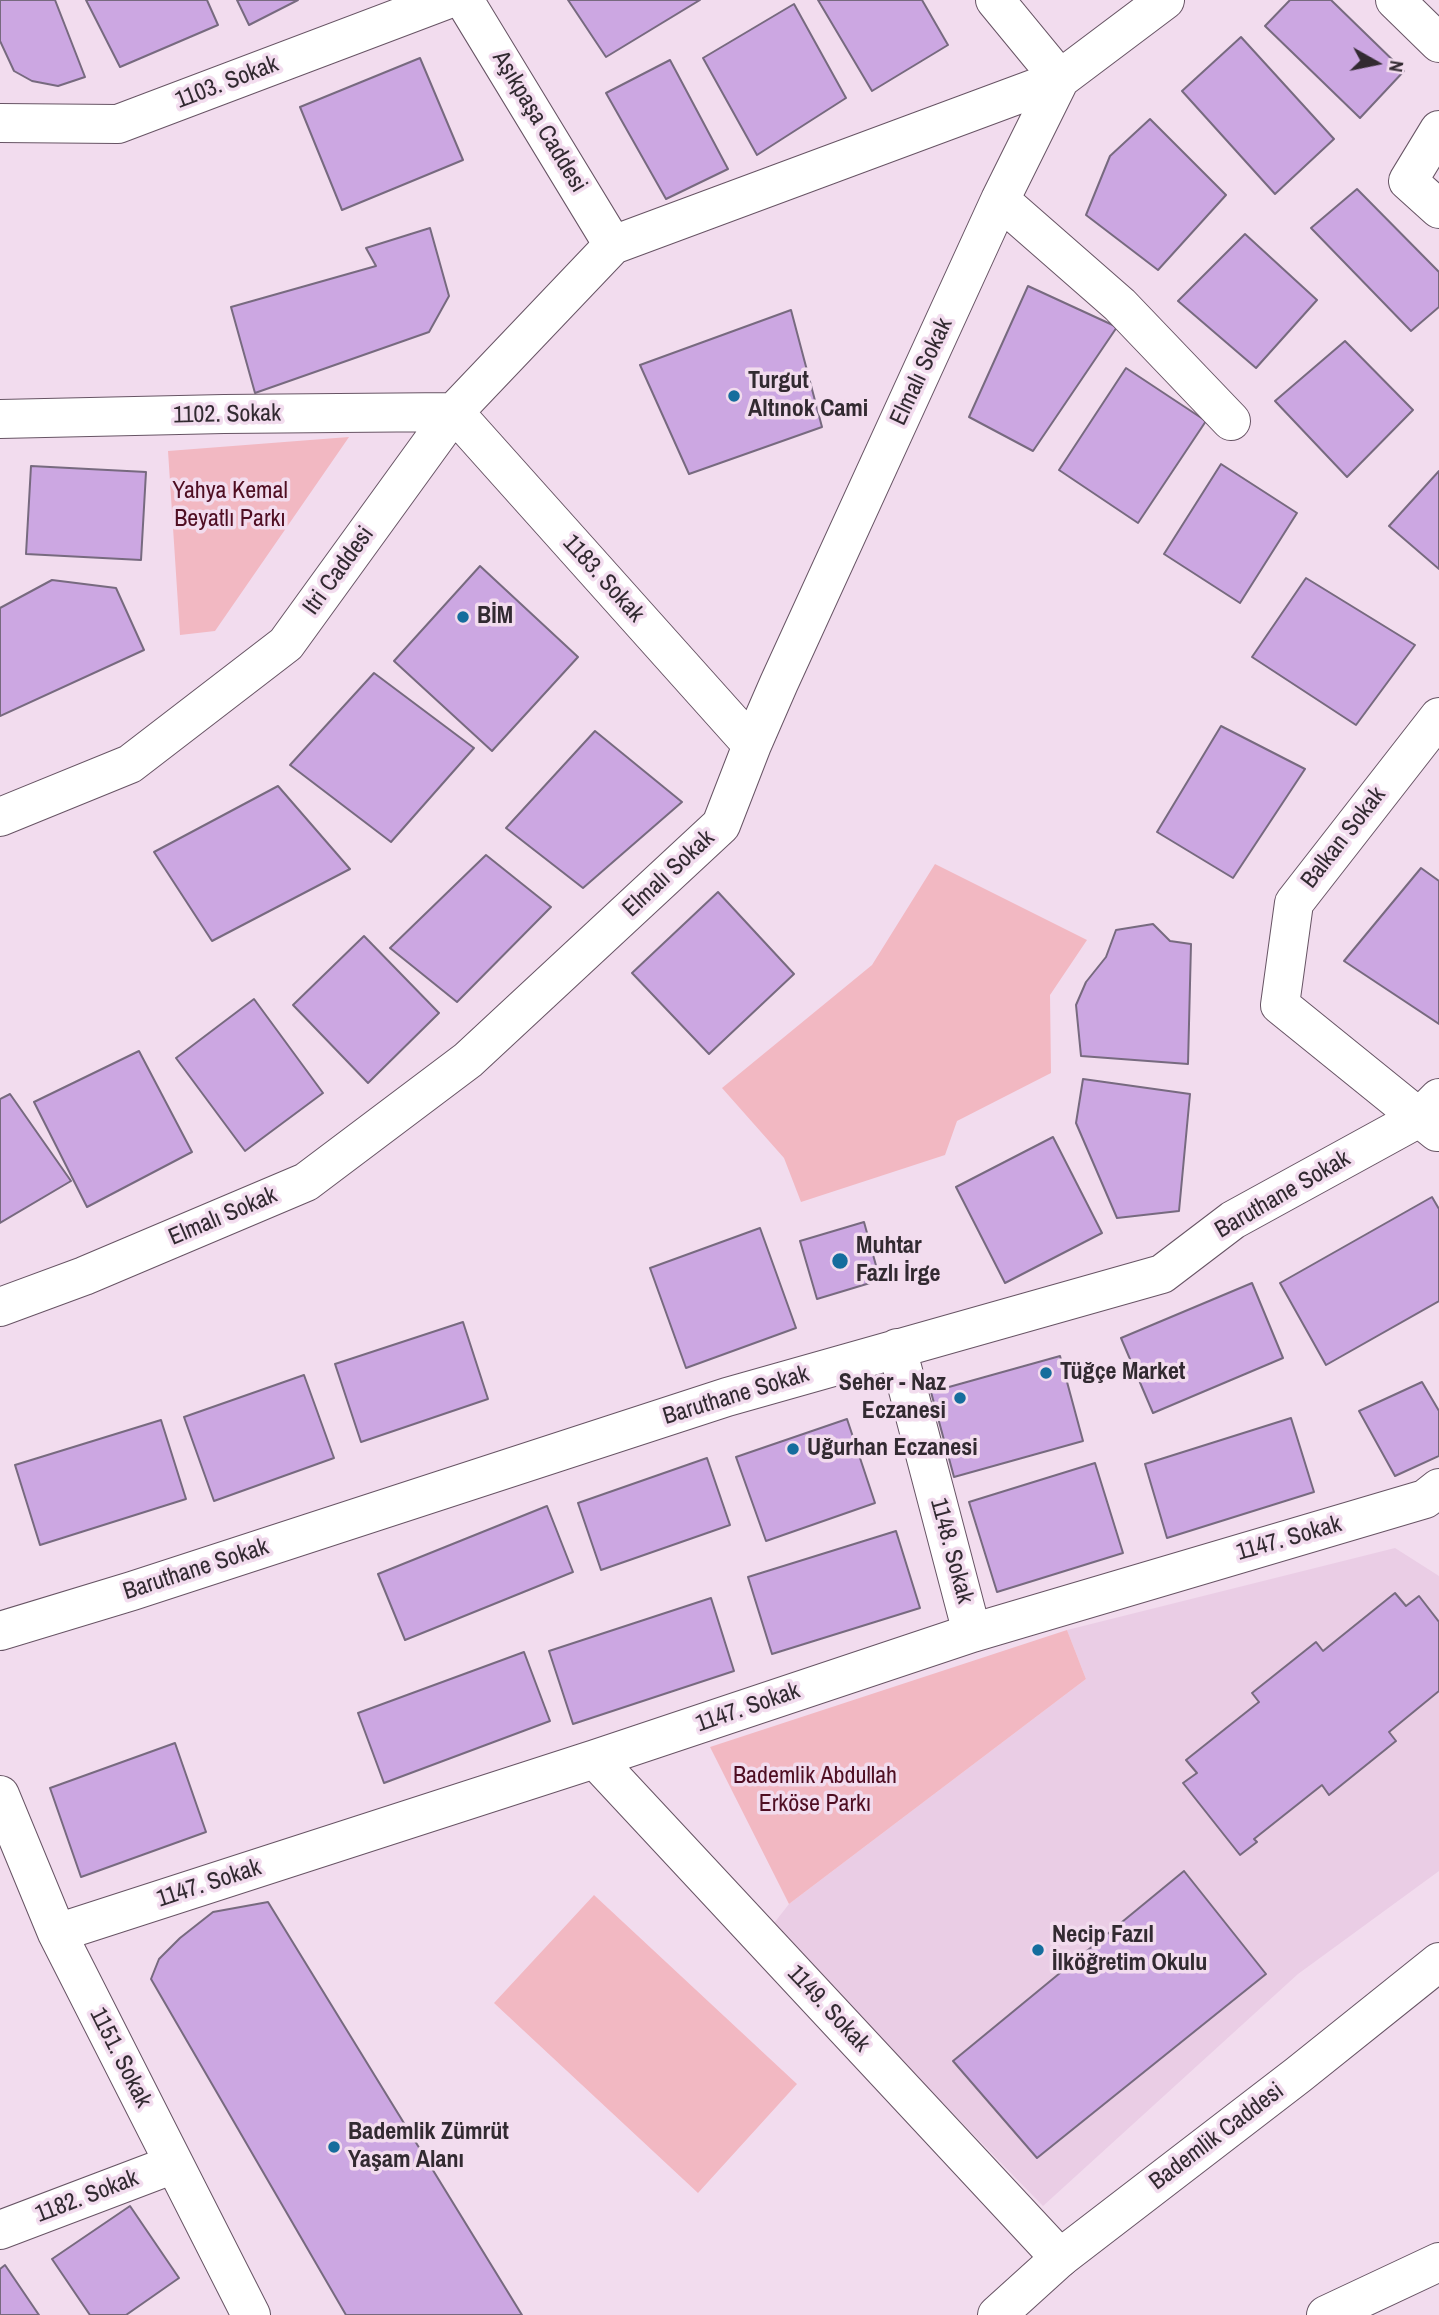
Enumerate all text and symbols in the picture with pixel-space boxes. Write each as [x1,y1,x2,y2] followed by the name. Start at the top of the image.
[1341,28,1411,98] north arrow
[486,46,592,198] street label: Aşıkpaşa Caddesi
[171,50,283,116] street label: 1103. Sokak
[1383,59,1410,74] text: N
[885,314,959,430] street label: Elmalı Sokak
[748,368,868,424] place label: Turgut Altınok Cami
[726,388,742,404] marker: Turgut Altınok Cami
[173,400,281,430] street label: 1102. Sokak
[172,478,288,534] park label: Yahya Kemal Beyatlı Parkı
[297,521,381,621] street label: Itri Caddesi
[556,529,650,629] street label: 1183. Sokak
[477,603,513,631] place label: BİM
[455,609,471,625] marker: BİM
[1296,782,1392,894] street label: Balkan Sokak
[617,824,721,924] street label: Elmalı Sokak
[1210,1145,1356,1245] street label: Baruthane Sokak
[165,1181,281,1253] street label: Elmalı Sokak
[856,1233,940,1289] place label: Muhtar Fazlı İrge
[830,1251,850,1271] marker: Muhtar Fazlı İrge
[1060,1359,1185,1387] place label: Tüğçe Market
[660,1360,812,1432] street label: Baruthane Sokak
[1038,1365,1054,1381] marker: Tüğçe Market
[839,1370,946,1426] place label: Seher - Naz Eczanesi
[952,1390,968,1406] marker: Seher - Naz Eczanesi
[807,1435,978,1463] place label: Uğurhan Eczanesi
[785,1441,801,1457] marker: Uğurhan Eczanesi
[923,1495,979,1607] street label: 1148. Sokak
[1233,1510,1345,1568] street label: 1147. Sokak
[120,1533,272,1607] street label: Baruthane Sokak
[692,1677,804,1739] street label: 1147. Sokak
[733,1763,897,1819] park label: Bademlik Abdullah Erköse Parkı
[153,1854,265,1914] street label: 1147. Sokak
[1052,1922,1207,1978] place label: Necip Fazıl İlköğretim Okulu
[1030,1942,1046,1958] marker: Necip Fazıl İlköğretim Okulu
[781,1960,875,2058] street label: 1149. Sokak
[83,2003,157,2113] street label: 1151. Sokak
[1144,2077,1290,2197] street label: Bademlik Caddesi
[348,2119,509,2175] place label: Bademlik Zümrüt Yaşam Alanı
[326,2139,342,2155] marker: Bademlik Zümrüt Yaşam Alanı
[31,2164,143,2230] street label: 1182. Sokak

